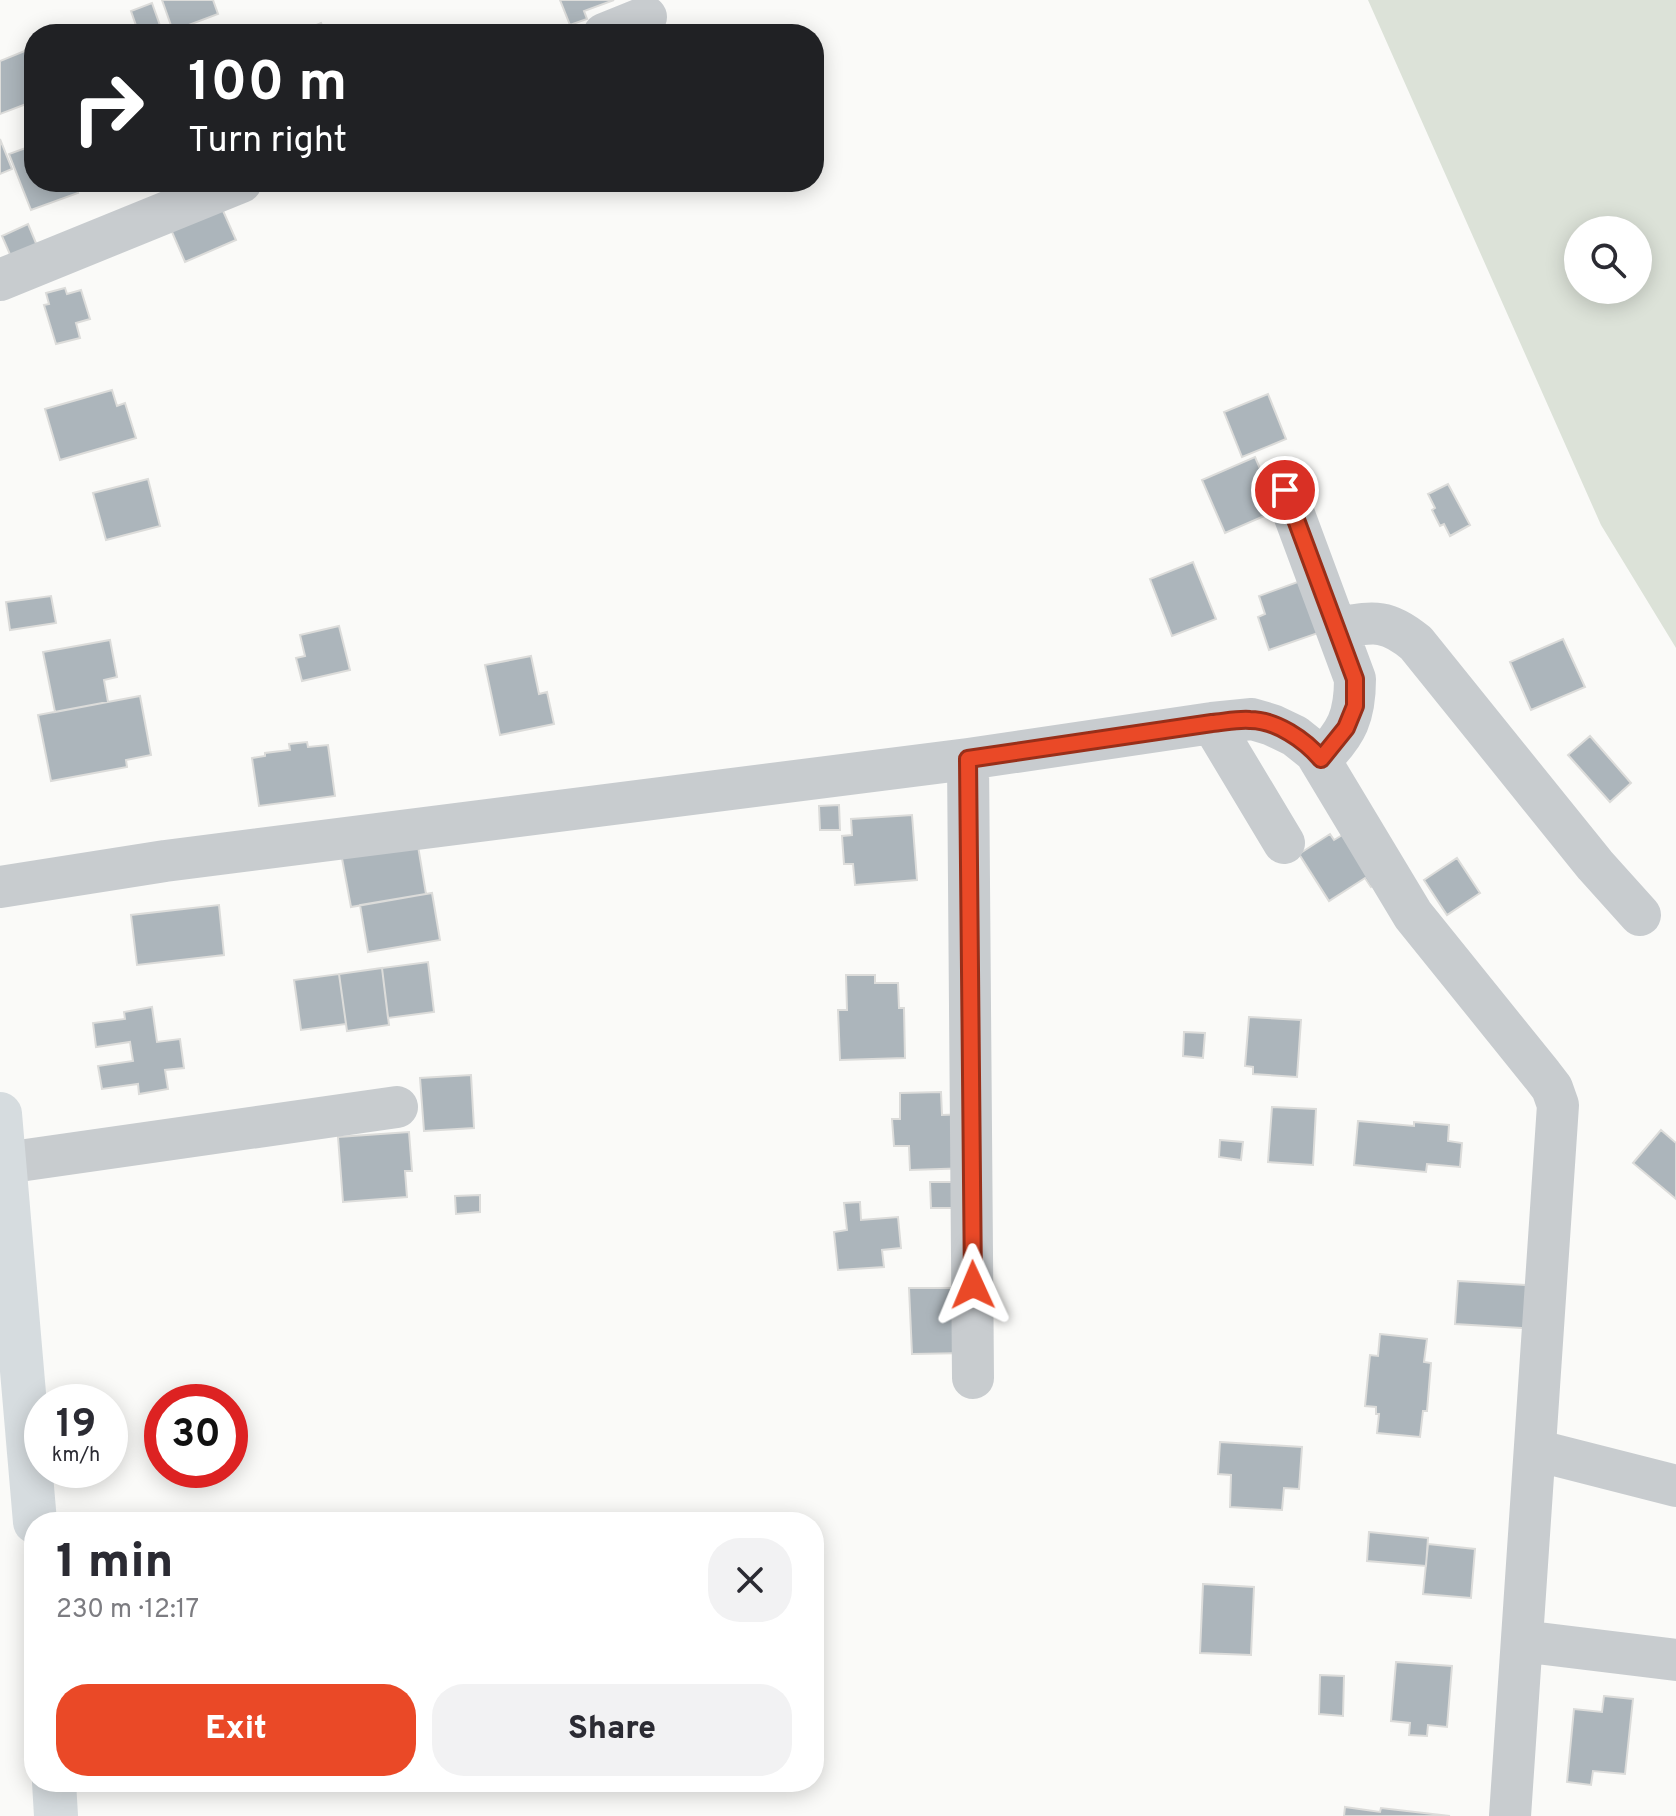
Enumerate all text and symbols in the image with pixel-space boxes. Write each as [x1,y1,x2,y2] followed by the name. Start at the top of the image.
[188,50,347,120] text: 100 m
[56,56,160,160] icon: right
[188,119,347,165] text: Turn right
[1564,216,1652,304] map controls
[1564,216,1652,304] button: search
[1251,456,1319,524] pin
[1263,468,1307,512] icon: arrive
[931,1243,1015,1327] position arrow
[144,1384,248,1488] speed limit sign: 30
[56,1401,96,1451] text: 19
[52,1443,100,1469] text: km/h
[56,1534,173,1594] text: 1 min
[708,1538,792,1622] button: close
[56,1594,199,1627] text: 230 m · 12:17
[56,1684,416,1776] button: Exit
[432,1684,792,1776] button: Share

